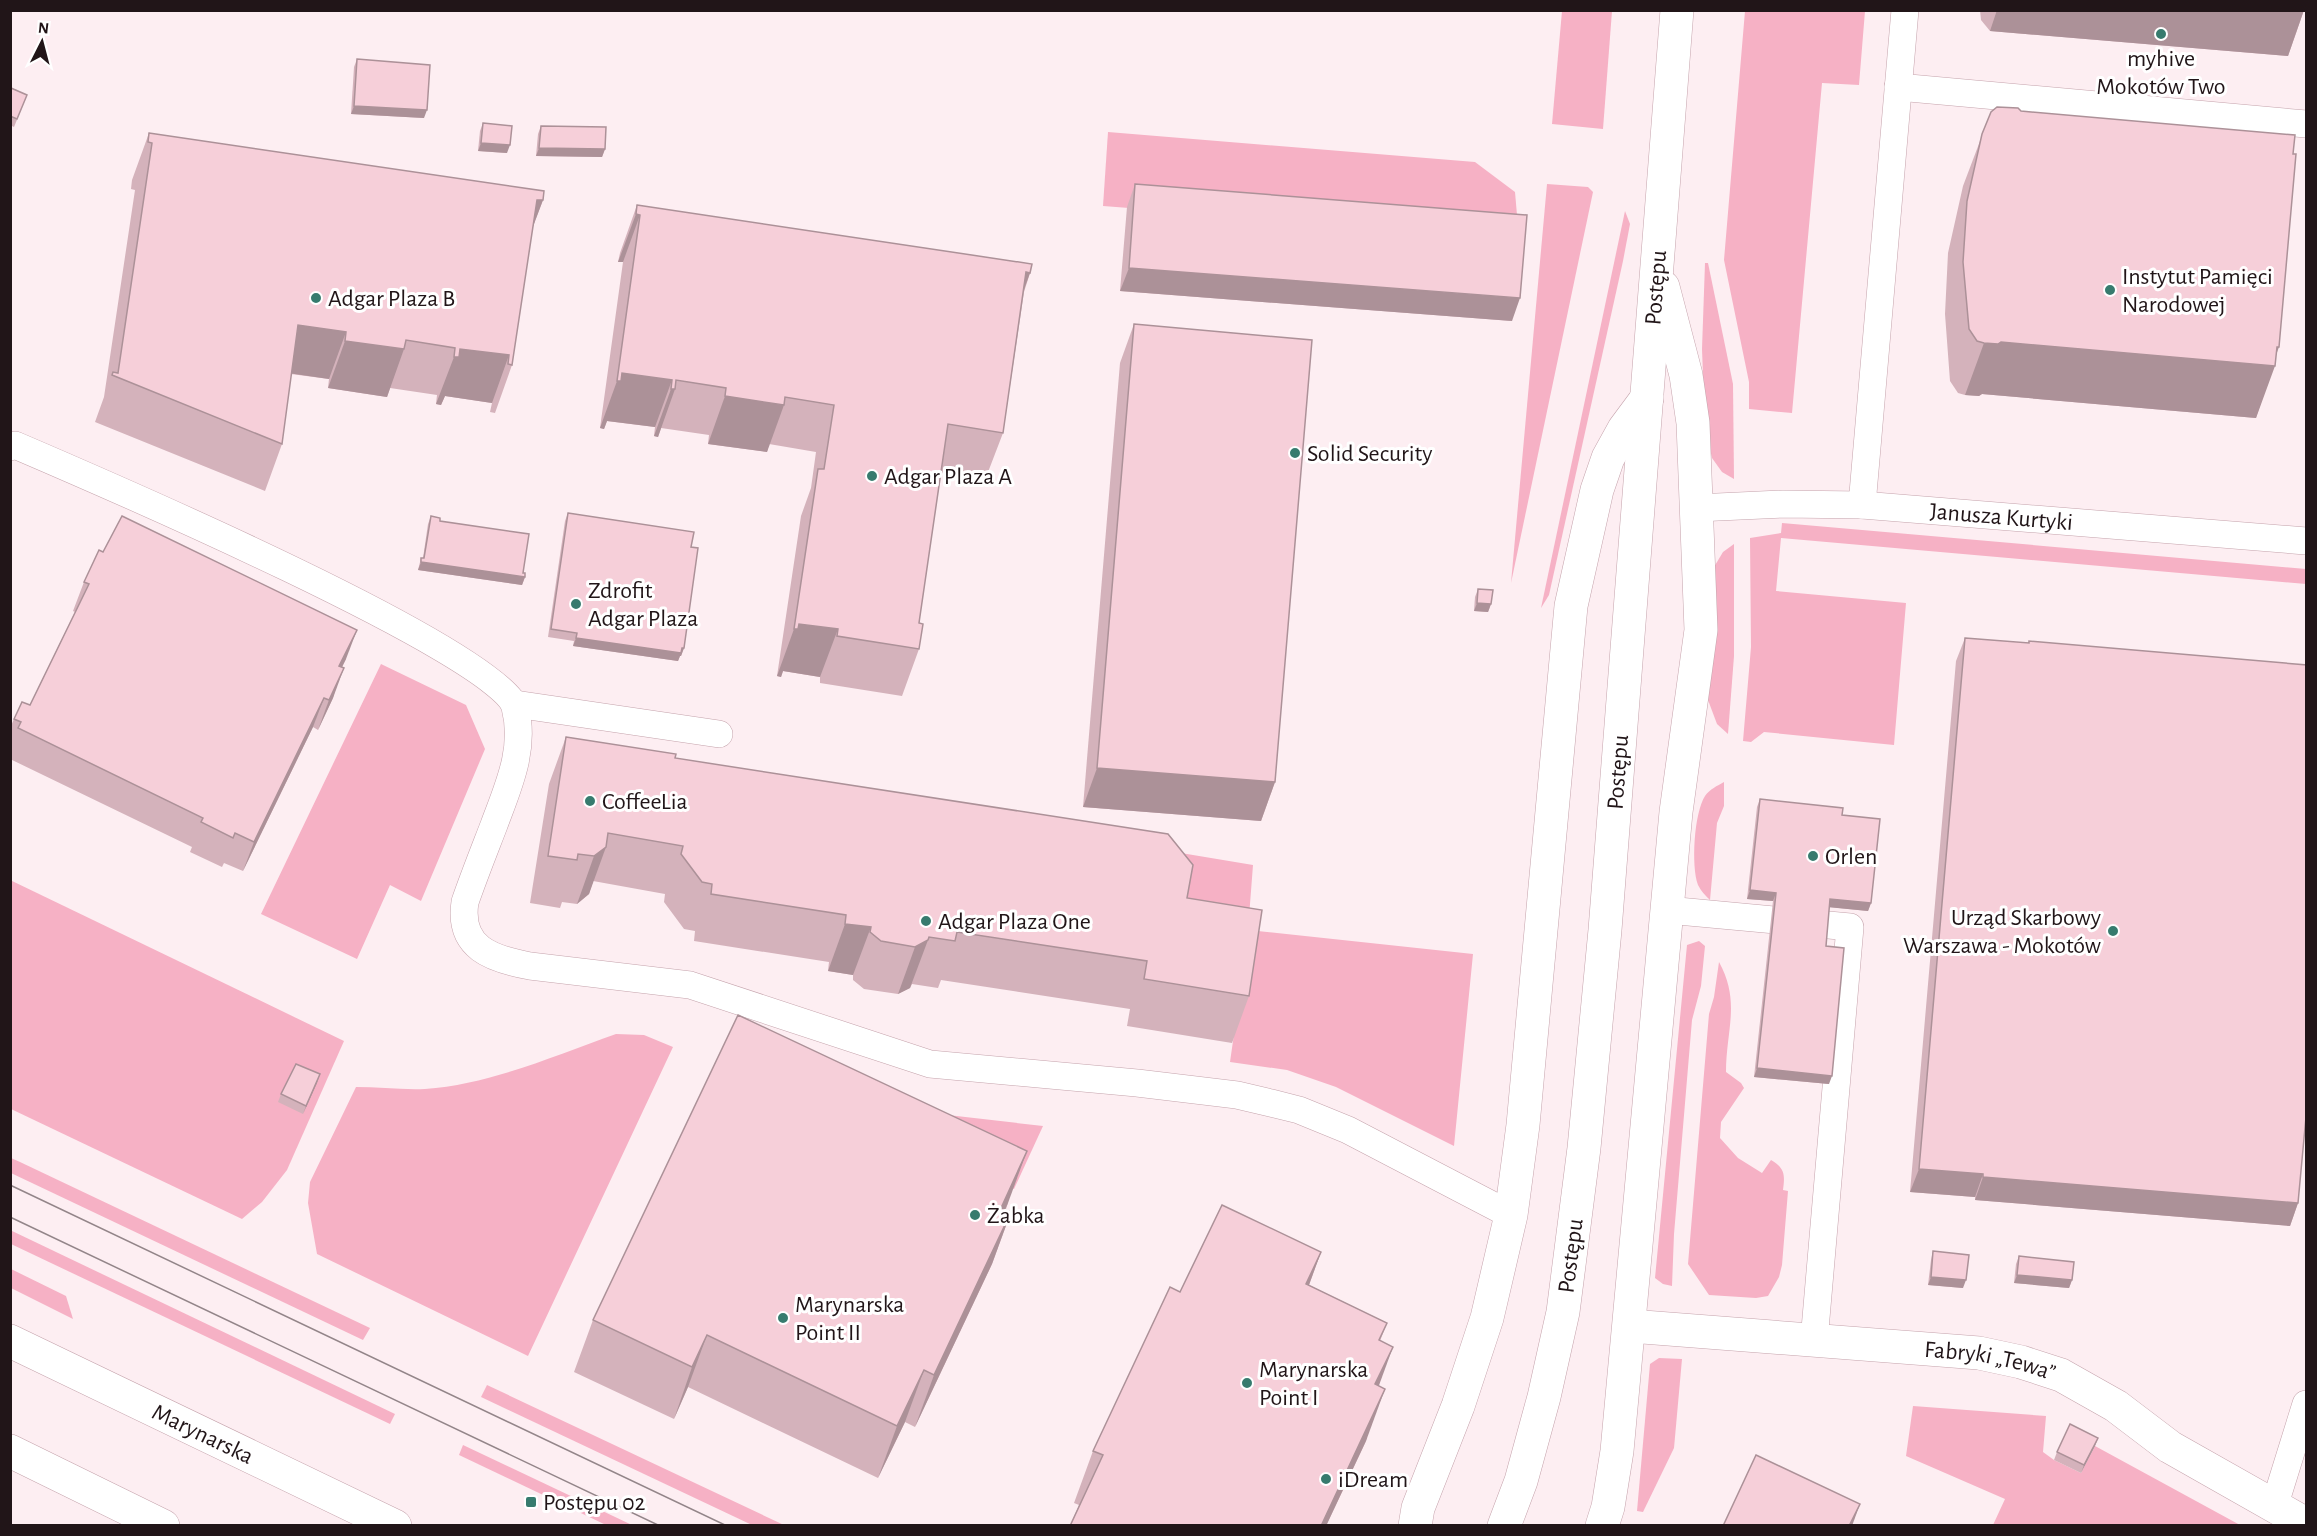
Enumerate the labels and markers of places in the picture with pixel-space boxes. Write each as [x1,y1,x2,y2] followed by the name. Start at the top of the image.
[2154,27,2168,41] marker: myhive Mokotów Two
[2096,47,2226,99] place label: myhive Mokotów Two
[2122,265,2273,317] place label: Instytut Pamięci Narodowej
[2103,283,2117,297] marker: Instytut Pamięci Narodowej
[328,287,455,311] place label: Adgar Plaza B
[309,291,323,305] marker: Adgar Plaza B
[1307,442,1432,466] place label: Solid Security
[1288,446,1302,460] marker: Solid Security
[884,465,1012,489] place label: Adgar Plaza A
[865,469,879,483] marker: Adgar Plaza A
[588,579,698,631] place label: Zdrofit Adgar Plaza
[569,597,583,611] marker: Zdrofit Adgar Plaza
[602,790,688,814] place label: CoffeeLia
[583,794,597,808] marker: CoffeeLia
[1825,845,1877,869] place label: Orlen
[1806,849,1820,863] marker: Orlen
[1903,906,2101,958] place label: Urząd Skarbowy Warszawa - Mokotów
[938,910,1091,934] place label: Adgar Plaza One
[919,914,933,928] marker: Adgar Plaza One
[2106,924,2120,938] marker: Urząd Skarbowy Warszawa - Mokotów
[987,1203,1045,1228] place label: Żabka
[968,1208,982,1222] marker: Żabka
[795,1293,904,1345] place label: Marynarska Point II
[776,1311,790,1325] marker: Marynarska Point II
[1259,1358,1368,1410] place label: Marynarska Point I
[1240,1376,1254,1390] marker: Marynarska Point I
[1338,1468,1408,1492] place label: iDream
[1319,1472,1333,1486] marker: iDream
[543,1491,646,1515] place label: Postępu 02
[524,1495,538,1509] marker: Postępu 02

